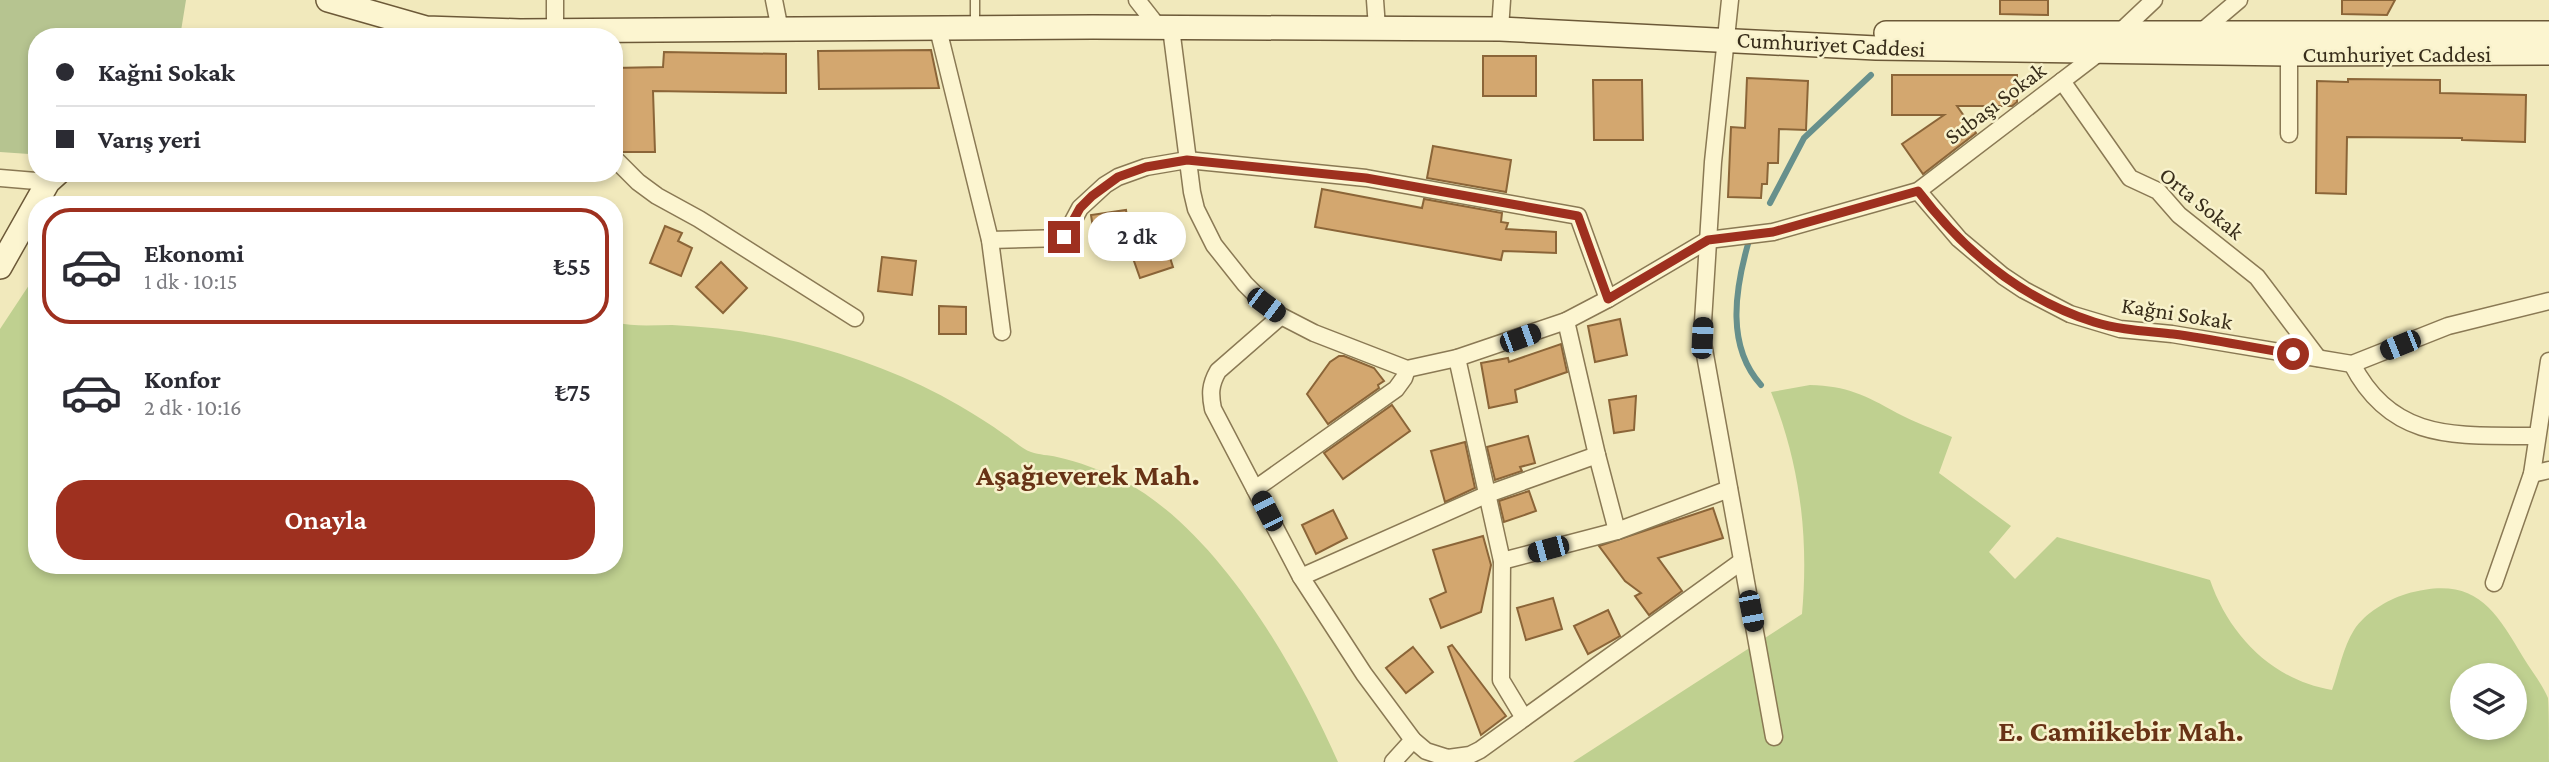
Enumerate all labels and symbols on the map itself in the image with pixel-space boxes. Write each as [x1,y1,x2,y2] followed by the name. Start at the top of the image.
[1736,26,1926,62] street label: Cumhuriyet Caddesi
[2303,41,2491,67] street label: Cumhuriyet Caddesi
[1939,57,2051,149] street label: Subaşı Sokak
[2155,161,2249,245] street label: Orta Sokak
[1088,212,1186,262] callout: 2 dk
[1048,221,1080,253] route end
[1243,284,1290,326] car
[2120,291,2234,335] street label: Kağni Sokak
[1691,316,1714,360] car
[1497,321,1544,355] car
[2377,327,2424,363] car
[2277,338,2309,370] route start
[975,458,1200,491] district label: Aşağıeverek Mah.
[1249,488,1286,534] car
[1525,533,1572,565] car
[1737,588,1766,634] car
[1998,714,2244,747] district label: E. Camiikebir Mah.

